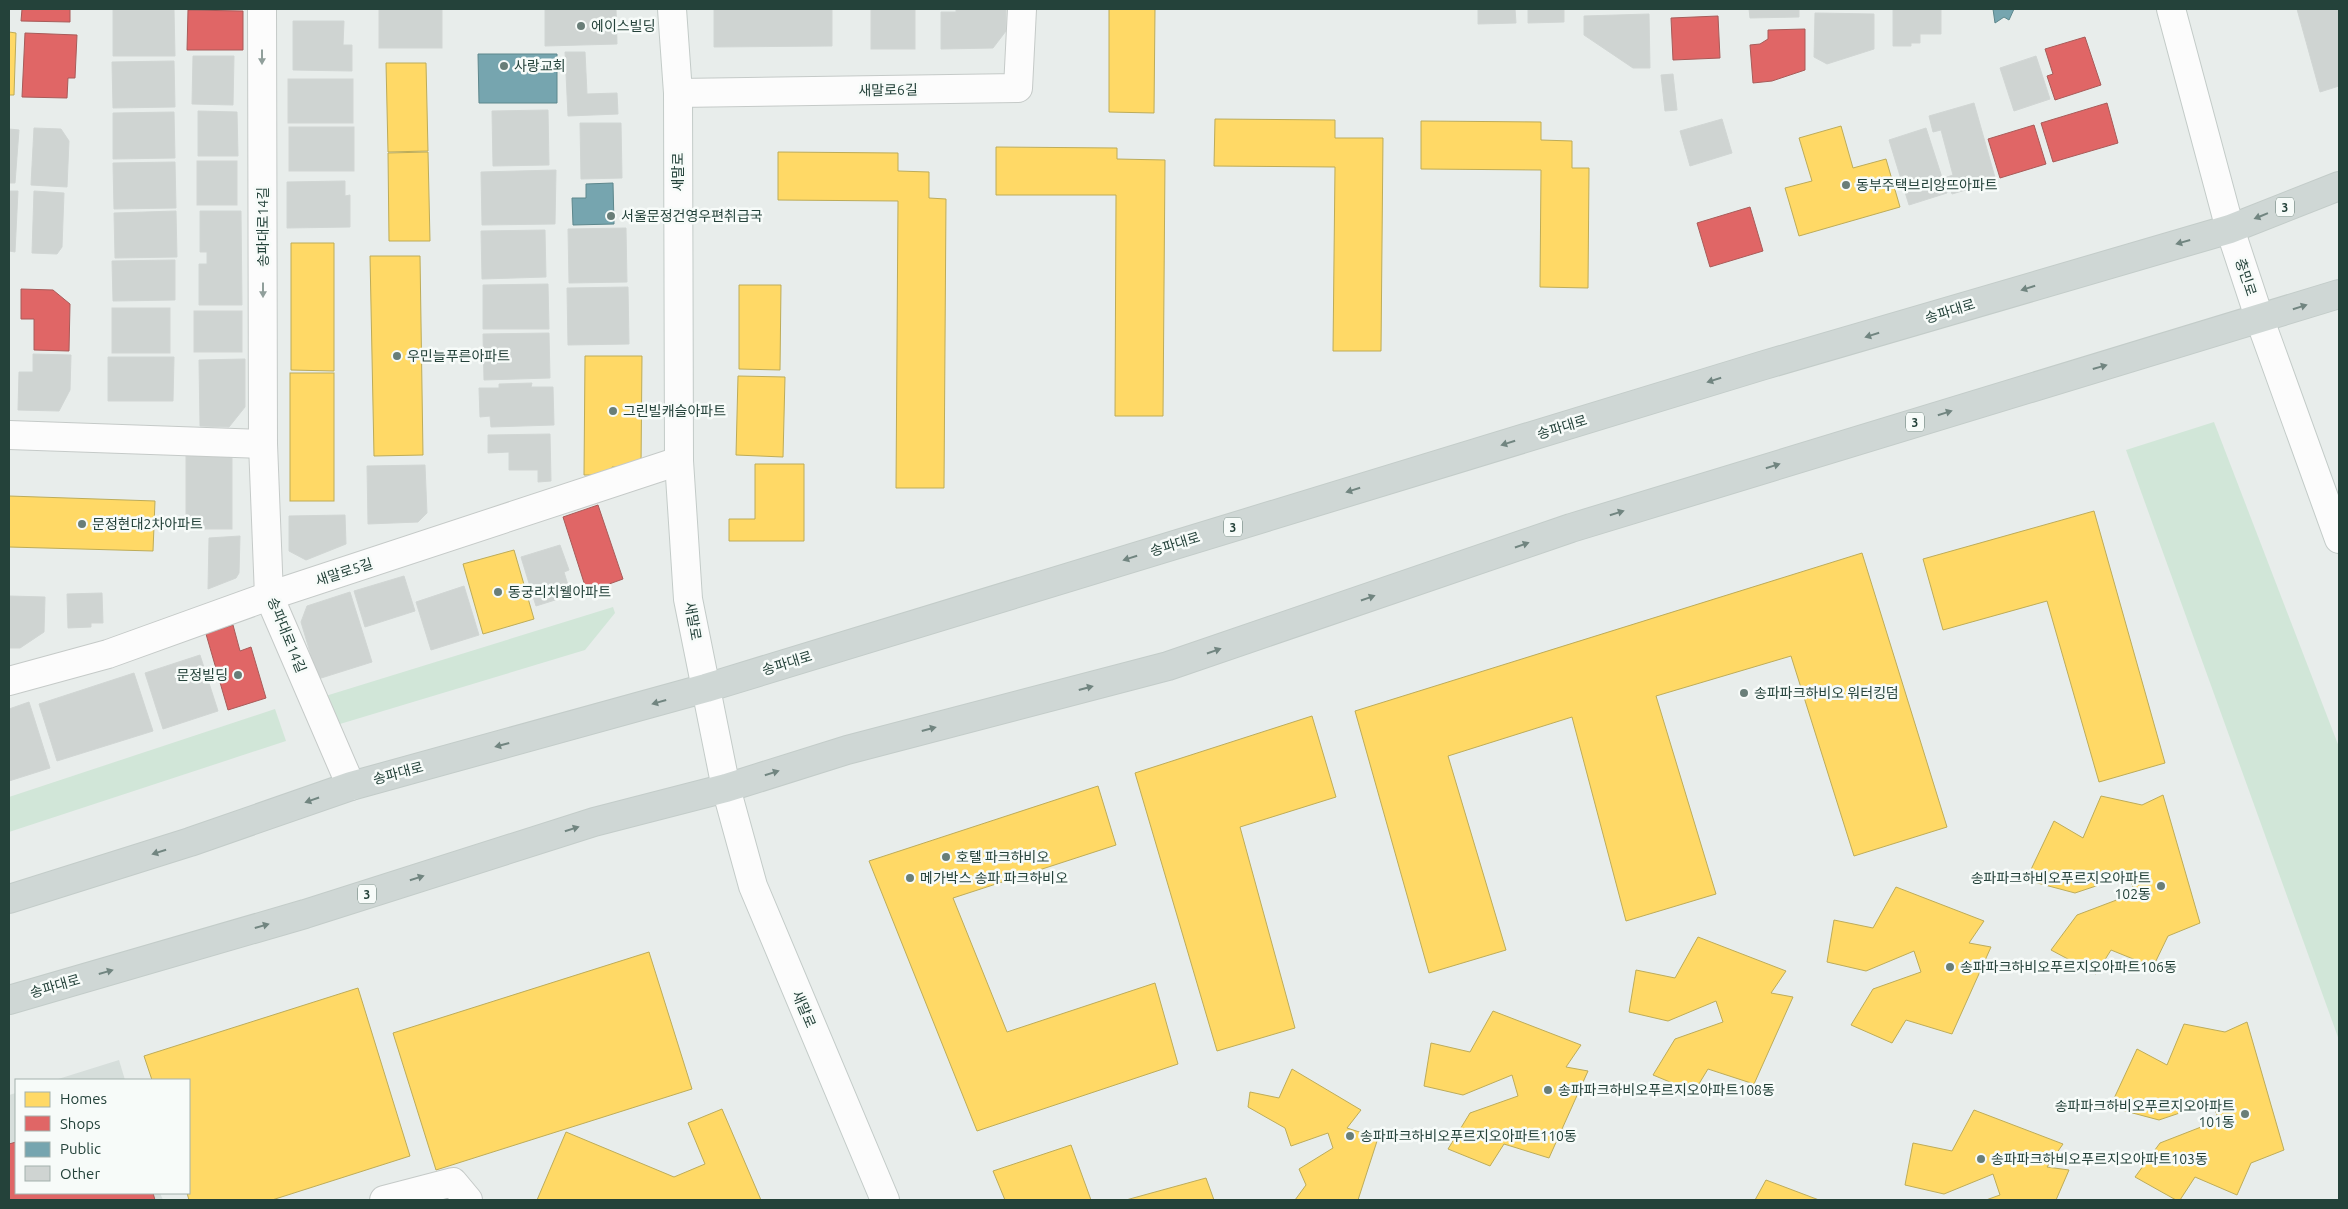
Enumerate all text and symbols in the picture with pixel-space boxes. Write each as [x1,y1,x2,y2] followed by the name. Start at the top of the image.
[591,18,655,34] place label: 에이스빌딩
[575,20,587,32] marker: 에이스빌딩
[258,50,266,66] one-way arrow
[514,58,566,74] place label: 사랑교회
[498,60,510,72] marker: 사랑교회
[858,81,918,99] street label: 새말로6길
[670,153,686,191] street label: 새말로
[1856,177,1998,193] place label: 동부주택브리앙뜨아파트
[1840,179,1852,191] marker: 동부주택브리앙뜨아파트
[255,187,271,267] street label: 송파대로14길
[2276,198,2294,216] road number: 3
[621,208,763,224] place label: 서울문정건영우편취급국
[605,210,617,222] marker: 서울문정건영우편취급국
[2253,212,2268,220] one-way arrow
[2176,239,2191,247] one-way arrow
[2232,256,2260,298] street label: 충민로
[259,282,267,298] one-way arrow
[2020,285,2035,293] one-way arrow
[1923,296,1977,326] street label: 송파대로
[2292,303,2307,310] one-way arrow
[1864,331,1879,339] one-way arrow
[407,348,510,364] place label: 우민늘푸른아파트
[391,350,403,362] marker: 우민늘푸른아파트
[2093,362,2108,370] one-way arrow
[1706,377,1721,385] one-way arrow
[623,403,726,419] place label: 그린빌캐슬아파트
[607,405,619,417] marker: 그린빌캐슬아파트
[1937,408,1952,416] one-way arrow
[1535,412,1589,442] street label: 송파대로
[1906,412,1924,432] road number: 3
[1501,440,1516,447] one-way arrow
[1765,461,1780,469] one-way arrow
[1345,487,1360,495] one-way arrow
[1610,509,1625,517] one-way arrow
[92,516,203,532] place label: 문정현대2차아파트
[76,518,88,530] marker: 문정현대2차아파트
[1224,518,1242,536] road number: 3
[1148,529,1202,559] street label: 송파대로
[1514,540,1529,548] one-way arrow
[1123,554,1138,562] one-way arrow
[313,555,375,589] street label: 새말로5길
[508,584,611,600] place label: 동궁리치웰아파트
[492,586,504,598] marker: 동궁리치웰아파트
[1361,593,1376,601] one-way arrow
[265,595,309,675] street label: 송파대로14길
[682,601,704,642] street label: 새말로
[1207,646,1222,654] one-way arrow
[760,648,814,678] street label: 송파대로
[176,667,228,683] place label: 문정빌딩
[232,669,244,681] marker: 문정빌딩
[1078,684,1093,692] one-way arrow
[1754,685,1899,701] place label: 송파파크하비오 워터킹덤
[1738,687,1750,699] marker: 송파파크하비오 워터킹덤
[651,698,666,706] one-way arrow
[921,724,936,732] one-way arrow
[495,742,510,750] one-way arrow
[371,759,425,787] street label: 송파대로
[765,769,780,777] one-way arrow
[305,796,320,804] one-way arrow
[565,825,580,832] one-way arrow
[151,849,166,856] one-way arrow
[956,849,1049,865] place label: 호텔 파크하비오
[940,851,952,863] marker: 호텔 파크하비오
[920,870,1068,886] place label: 메가박스 송파 파크하비오
[1971,870,2151,902] place label: 송파파크하비오푸르지오아파트 102동
[904,872,916,884] marker: 메가박스 송파 파크하비오
[410,874,425,882] one-way arrow
[2155,880,2167,892] marker: 송파파크하비오푸르지오아파트 102동
[358,884,376,904] road number: 3
[255,922,270,930] one-way arrow
[1960,959,2177,975] place label: 송파파크하비오푸르지오아파트106동
[1944,961,1956,973] marker: 송파파크하비오푸르지오아파트106동
[99,967,114,975] one-way arrow
[28,971,82,1001] street label: 송파대로
[789,988,819,1030] street label: 새말로
[15,1079,190,1194] legend
[1558,1082,1775,1098] place label: 송파파크하비오푸르지오아파트108동
[1542,1084,1554,1096] marker: 송파파크하비오푸르지오아파트108동
[60,1090,107,1107] text: Homes
[2055,1098,2235,1130] place label: 송파파크하비오푸르지오아파트 101동
[2239,1108,2251,1120] marker: 송파파크하비오푸르지오아파트 101동
[60,1115,101,1132] text: Shops
[1360,1128,1577,1144] place label: 송파파크하비오푸르지오아파트110동
[1344,1130,1356,1142] marker: 송파파크하비오푸르지오아파트110동
[60,1140,101,1157] text: Public
[1991,1151,2208,1167] place label: 송파파크하비오푸르지오아파트103동
[1975,1153,1987,1165] marker: 송파파크하비오푸르지오아파트103동
[60,1165,100,1182] text: Other

